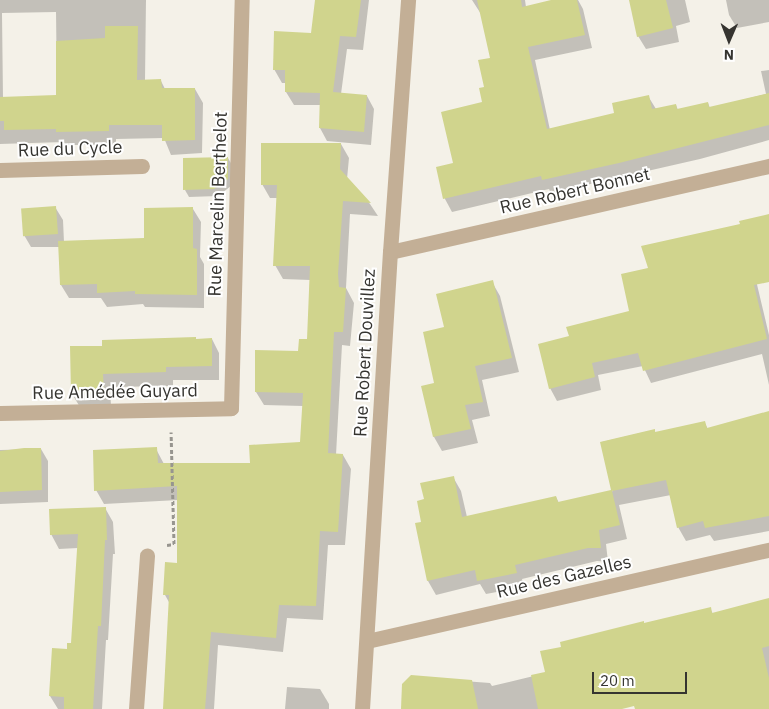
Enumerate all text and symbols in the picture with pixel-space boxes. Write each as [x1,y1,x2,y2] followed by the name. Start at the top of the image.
[704,15,754,65] north arrow
[724,46,734,64] text: N
[204,111,232,297] street label: Rue Marcelin Berthelot
[17,136,123,162] street label: Rue du Cycle
[498,163,652,219] street label: Rue Robert Bonnet
[350,268,380,438] street label: Rue Robert Douvillez
[32,380,198,404] street label: Rue Amédée Guyard
[494,551,634,603] street label: Rue des Gazelles
[594,662,689,694] scale bar
[600,671,635,690] text: 20 m

